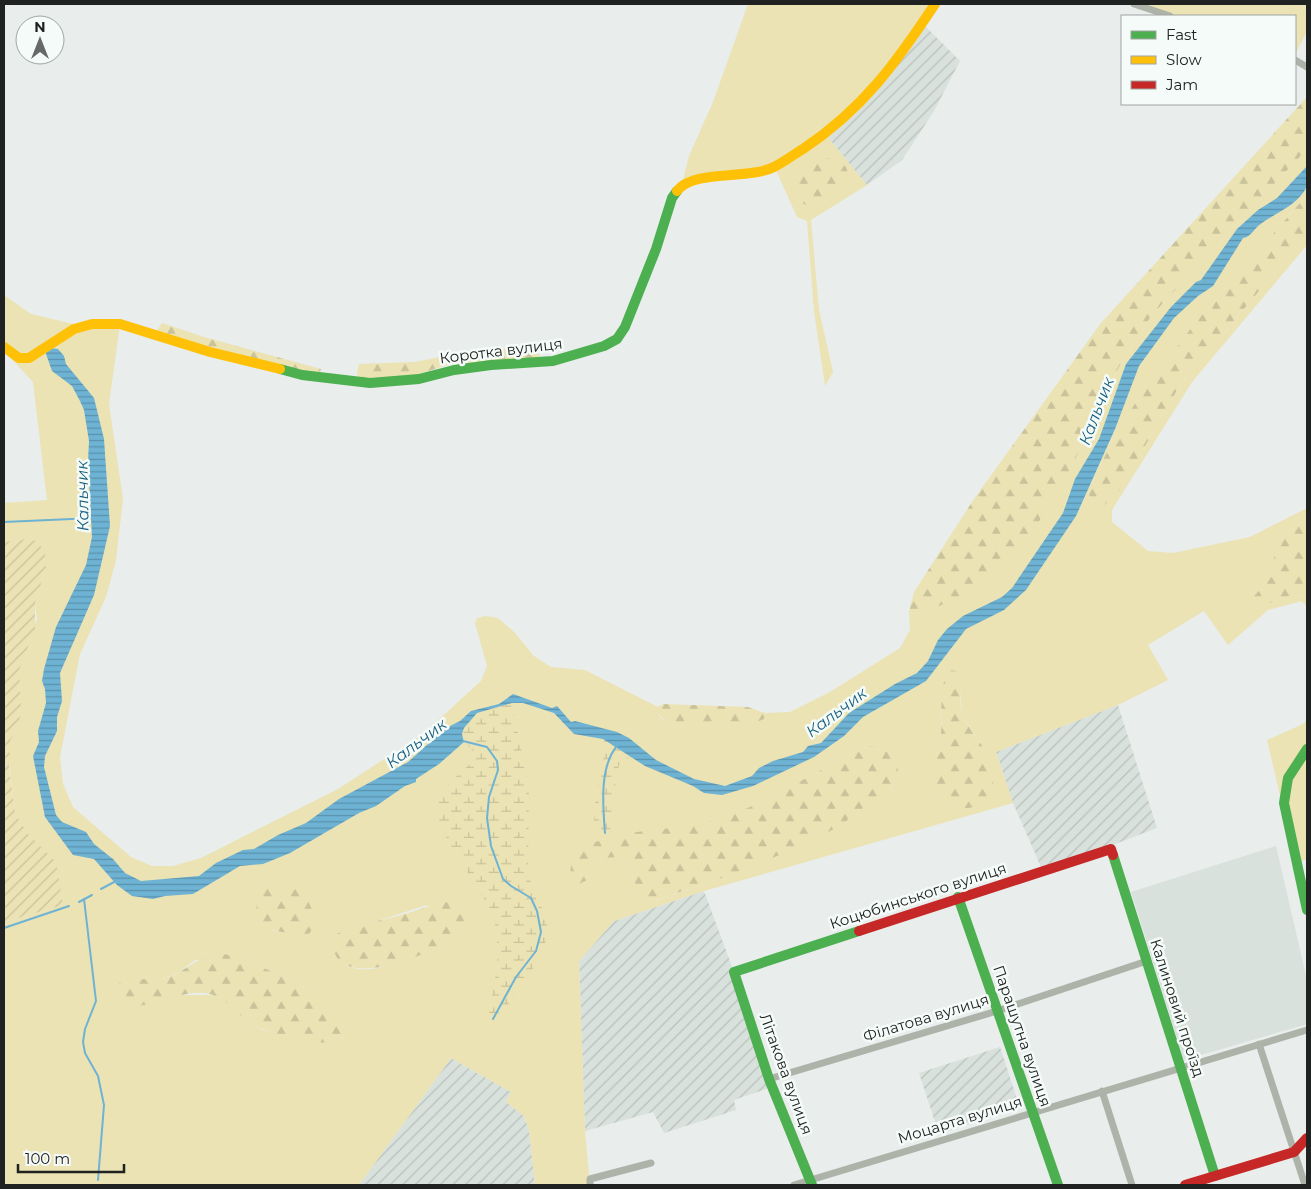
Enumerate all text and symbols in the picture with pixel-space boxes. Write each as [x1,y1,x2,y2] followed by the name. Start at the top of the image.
[15,15,65,65] north arrow
[1121,15,1296,105] legend
[34,18,46,36] text: N
[1166,25,1197,44] text: Fast
[1166,50,1202,69] text: Slow
[1165,75,1198,94] text: Jam
[438,334,564,367] street label: Коротка вулиця
[1075,374,1118,448] water label: Кальчик
[72,460,93,532] water label: Кальчик
[802,683,871,741] water label: Кальчик
[382,714,451,772] water label: Кальчик
[827,858,1009,933] street label: Коцюбинського вулиця
[1146,936,1209,1079] street label: Калиновий проїзд
[989,962,1056,1109] street label: Парашутна вулиця
[861,989,991,1046] street label: Філатова вулиця
[756,1011,817,1137] street label: Літакова вулиця
[895,1092,1024,1147] street label: Моцарта вулиця
[18,1142,124,1174] scale bar
[25,1149,70,1168] text: 100 m

